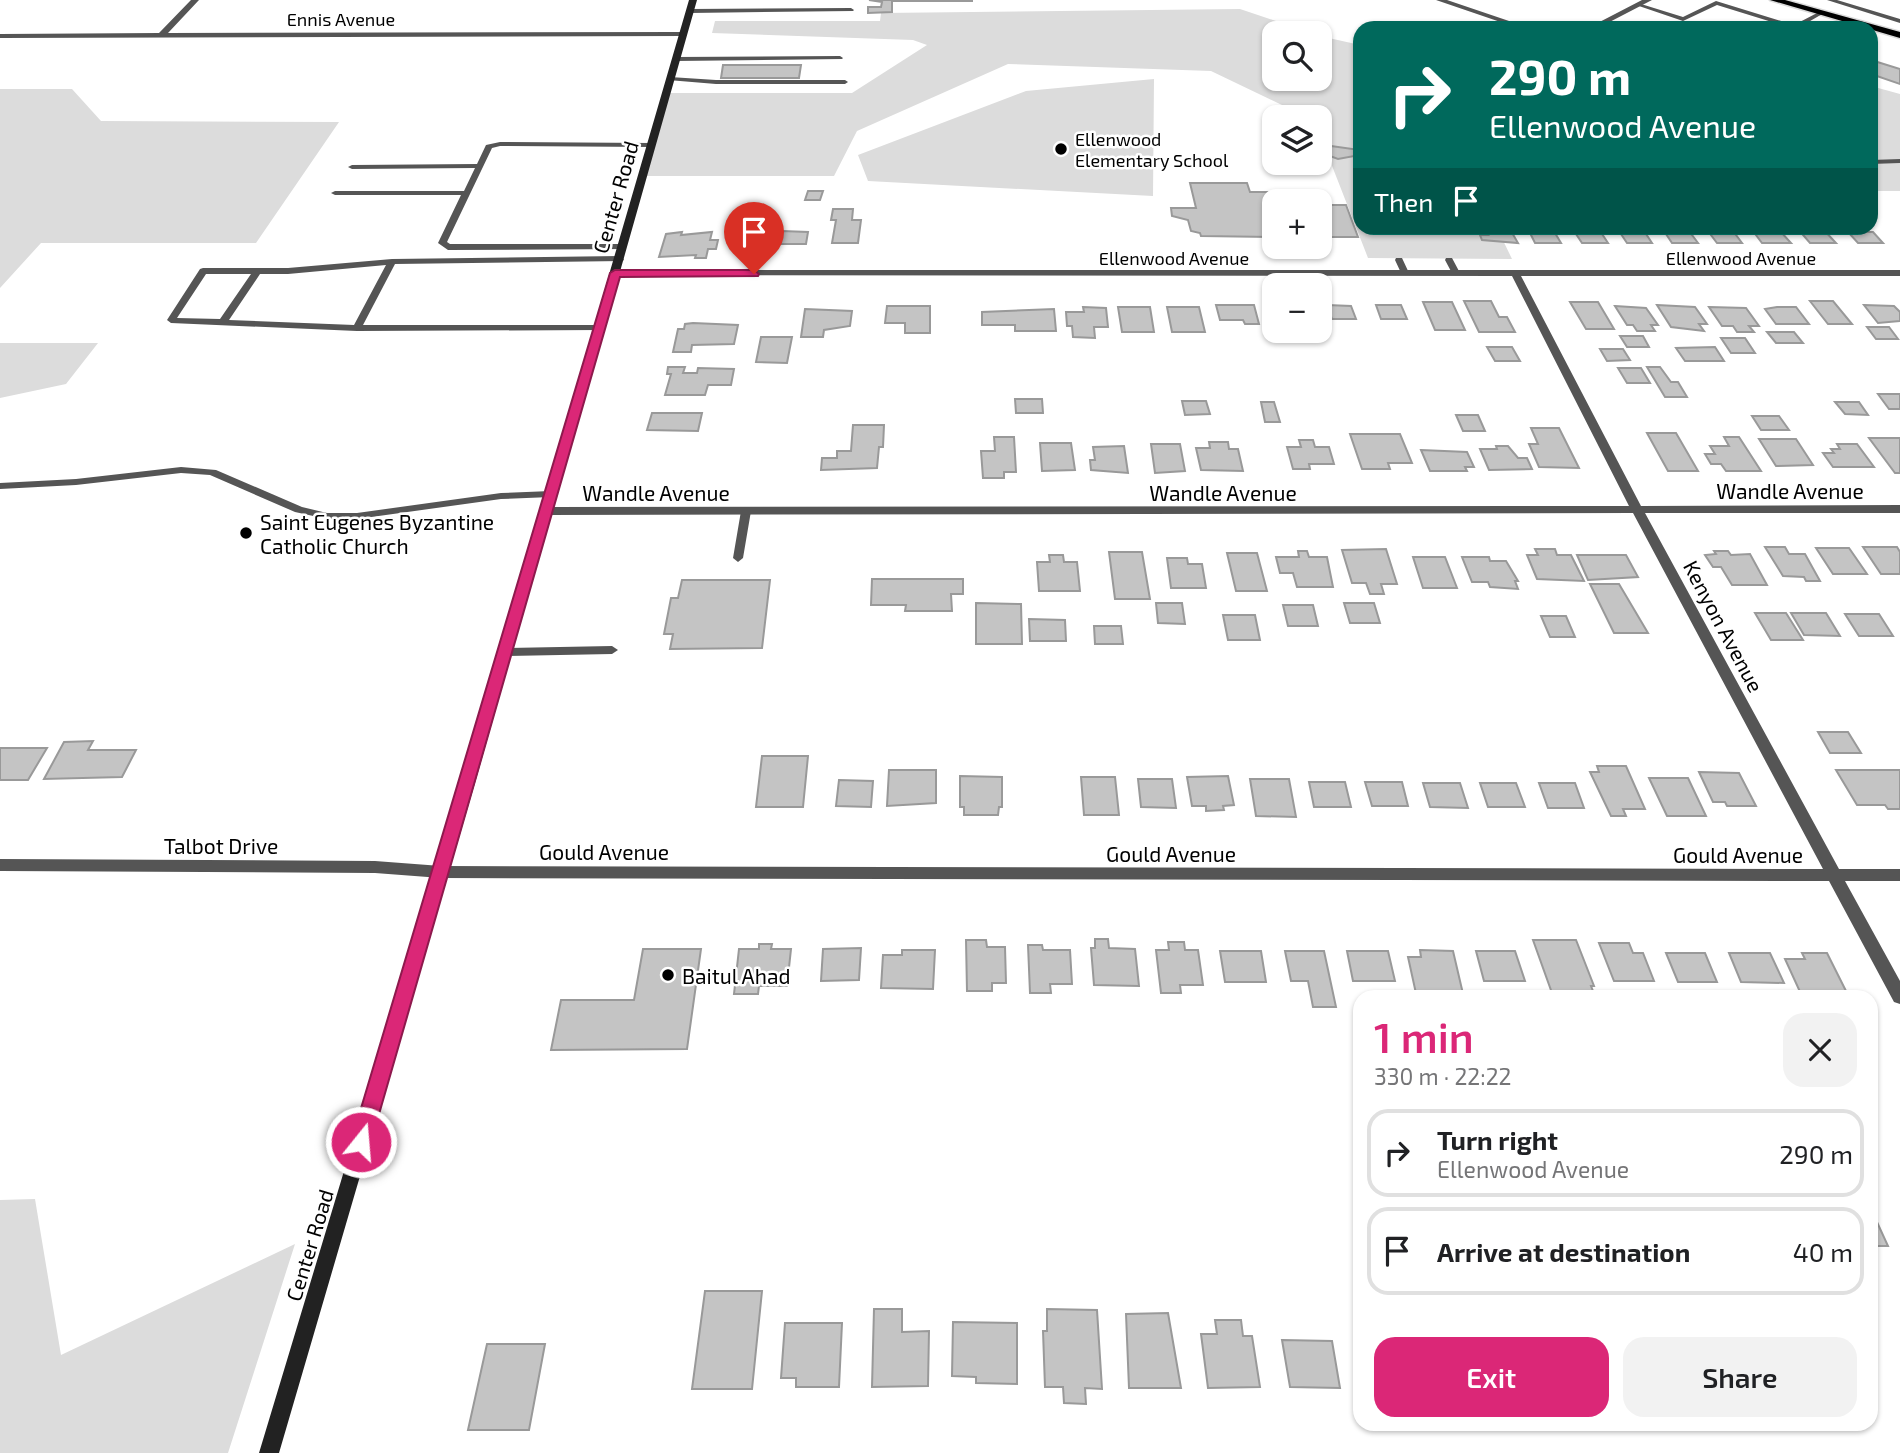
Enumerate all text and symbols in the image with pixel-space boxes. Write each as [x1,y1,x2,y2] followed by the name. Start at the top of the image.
[287,8,395,30] street label: Ennis Avenue
[1262,21,1332,343] map controls
[1262,21,1332,91] button: search
[1489,46,1631,105] text: 290 m
[1374,49,1465,140] icon: right
[1262,105,1332,175] button: layers
[1489,106,1756,144] text: Ellenwood Avenue
[1075,128,1229,171] place label: Ellenwood Elementary School
[587,138,643,256] street label: Center Road
[1053,141,1069,157] marker: Ellenwood Elementary School
[1447,182,1485,220] icon: arrive
[1374,186,1433,217] text: Then
[1262,189,1332,259] button: +
[724,202,784,274] pin
[735,213,773,251] icon: arrive
[1099,247,1249,269] street label: Ellenwood Avenue
[1666,247,1816,269] street label: Ellenwood Avenue
[1262,273,1332,343] button: −
[1716,478,1864,503] street label: Wandle Avenue
[582,480,730,505] street label: Wandle Avenue
[1149,480,1297,505] street label: Wandle Avenue
[260,509,494,558] place label: Saint Eugenes Byzantine Catholic Church
[238,525,254,541] marker: Saint Eugenes Byzantine Catholic Church
[1679,556,1769,696] street label: Kenyon Avenue
[164,833,278,858] street label: Talbot Drive
[539,839,669,864] street label: Gould Avenue
[1106,841,1236,866] street label: Gould Avenue
[1673,842,1803,867] street label: Gould Avenue
[682,963,790,988] place label: Baitul Ahad
[660,967,676,983] marker: Baitul Ahad
[1374,1011,1474,1061] text: 1 min
[1783,1013,1857,1087] button: close
[1374,1062,1512,1090] text: 330 m · 22:22
[324,1105,398,1179] position arrow
[1437,1124,1558,1155] text: Turn right
[1378,1134,1416,1172] icon: right
[1779,1138,1853,1169] text: 290 m
[1437,1155,1629,1183] text: Ellenwood Avenue
[280,1186,338,1304] street label: Center Road
[1378,1232,1416,1270] icon: arrive
[1437,1236,1690,1267] text: Arrive at destination
[1793,1236,1853,1267] text: 40 m
[1374,1337,1609,1417] button: Exit
[1623,1337,1857,1417] button: Share

